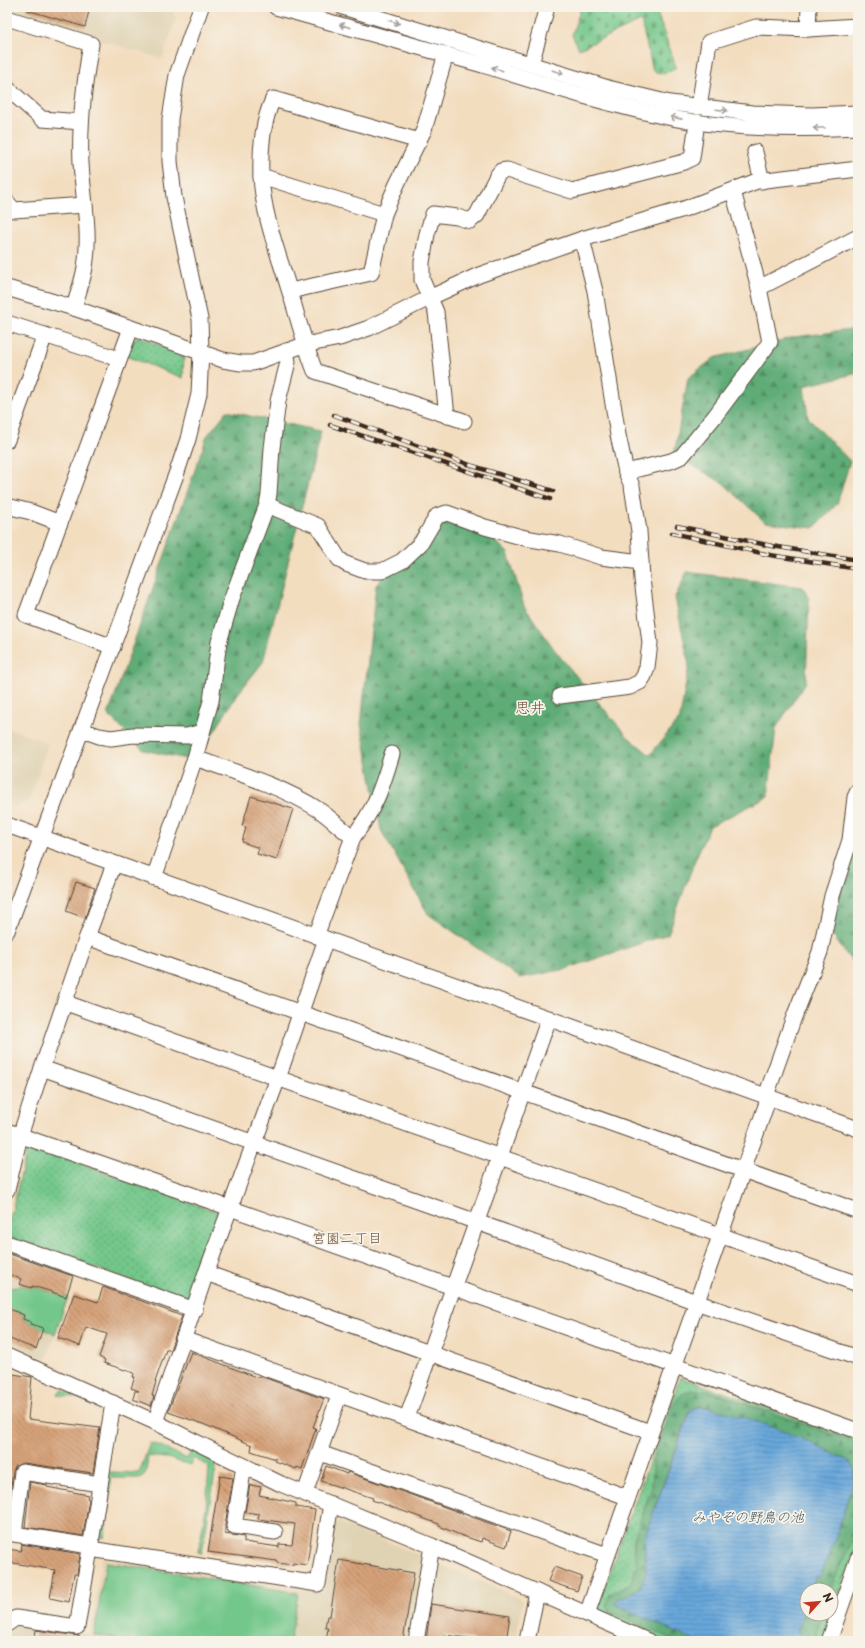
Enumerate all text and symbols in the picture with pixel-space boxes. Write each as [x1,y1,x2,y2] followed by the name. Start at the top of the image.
[387,19,400,26] one-way arrow
[338,22,351,29] one-way arrow
[490,65,503,72] one-way arrow
[552,69,565,76] one-way arrow
[715,106,728,114] one-way arrow
[670,114,683,122] one-way arrow
[813,124,826,132] one-way arrow
[515,695,545,718] district label: 思井
[312,1227,382,1248] district label: 宮園二丁目
[692,1506,805,1527] water label: みやぞの野鳥の池
[799,1582,839,1622] north arrow
[819,1589,838,1605] text: N

